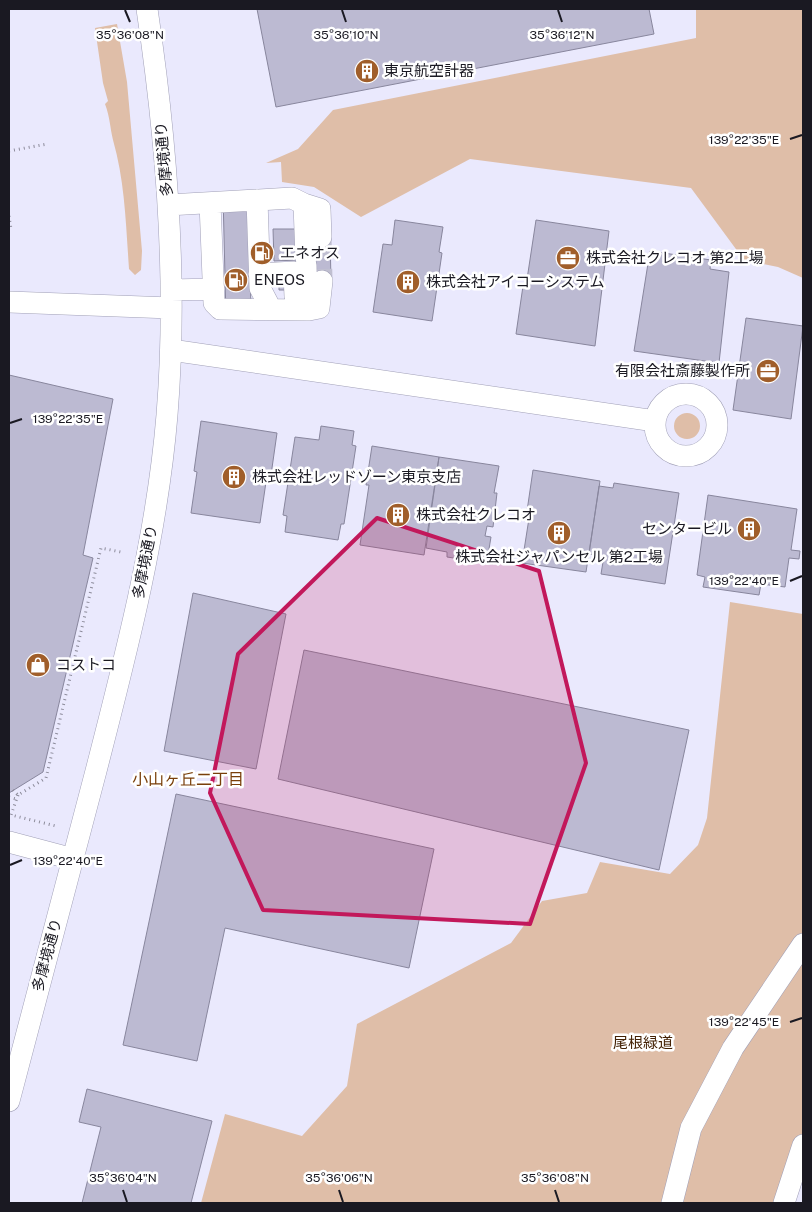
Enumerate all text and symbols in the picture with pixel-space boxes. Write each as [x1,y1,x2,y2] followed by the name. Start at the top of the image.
[96,28,164,42] text: 35°36'08"N
[313,28,379,42] text: 35°36'10"N
[530,28,594,42] text: 35°36'12"N
[354,58,380,84] building icon: 東京航空計器
[384,62,474,79] place label: 東京航空計器
[152,121,175,197] street label: 多摩境通り
[709,133,779,147] text: 139°22'35"E
[249,240,275,266] fuel station icon: エネオス
[280,244,340,261] place label: エネオス
[555,245,581,271] office icon: 株式会社クレコオ 第2工場
[586,249,764,266] place label: 株式会社クレコオ 第2工場
[223,267,249,293] fuel station icon: ENEOS
[395,269,421,295] building icon: 株式会社アイコーシステム
[254,271,305,288] place label: ENEOS
[426,273,605,290] place label: 株式会社アイコーシステム
[755,358,781,384] office icon: 有限会社斎藤製作所
[615,362,750,379] place label: 有限会社斎藤製作所
[33,412,103,426] text: 139°22'35"E
[221,464,247,490] building icon: 株式会社レッドゾーン東京支店
[252,468,461,485] place label: 株式会社レッドゾーン東京支店
[385,502,411,528] building icon: 株式会社クレコオ
[416,506,536,523] place label: 株式会社クレコオ
[736,516,762,542] building icon: センタービル
[546,520,572,546] building icon: 株式会社ジャパンセル 第2工場
[642,520,732,537] place label: センタービル
[129,523,160,600] street label: 多摩境通り
[455,548,663,565] place label: 株式会社ジャパンセル 第2工場
[709,574,779,588] text: 139°22'40"E
[25,652,51,678] shop icon: コストコ
[56,656,116,673] place label: コストコ
[132,770,244,789] district label: 小山ヶ丘二丁目
[33,854,103,868] text: 139°22'40"E
[29,916,64,993] street label: 多摩境通り
[709,1015,779,1029] text: 139°22'45"E
[613,1034,673,1051] park label: 尾根緑道
[89,1171,157,1185] text: 35°36'04"N
[305,1171,373,1185] text: 35°36'06"N
[521,1171,589,1185] text: 35°36'08"N

